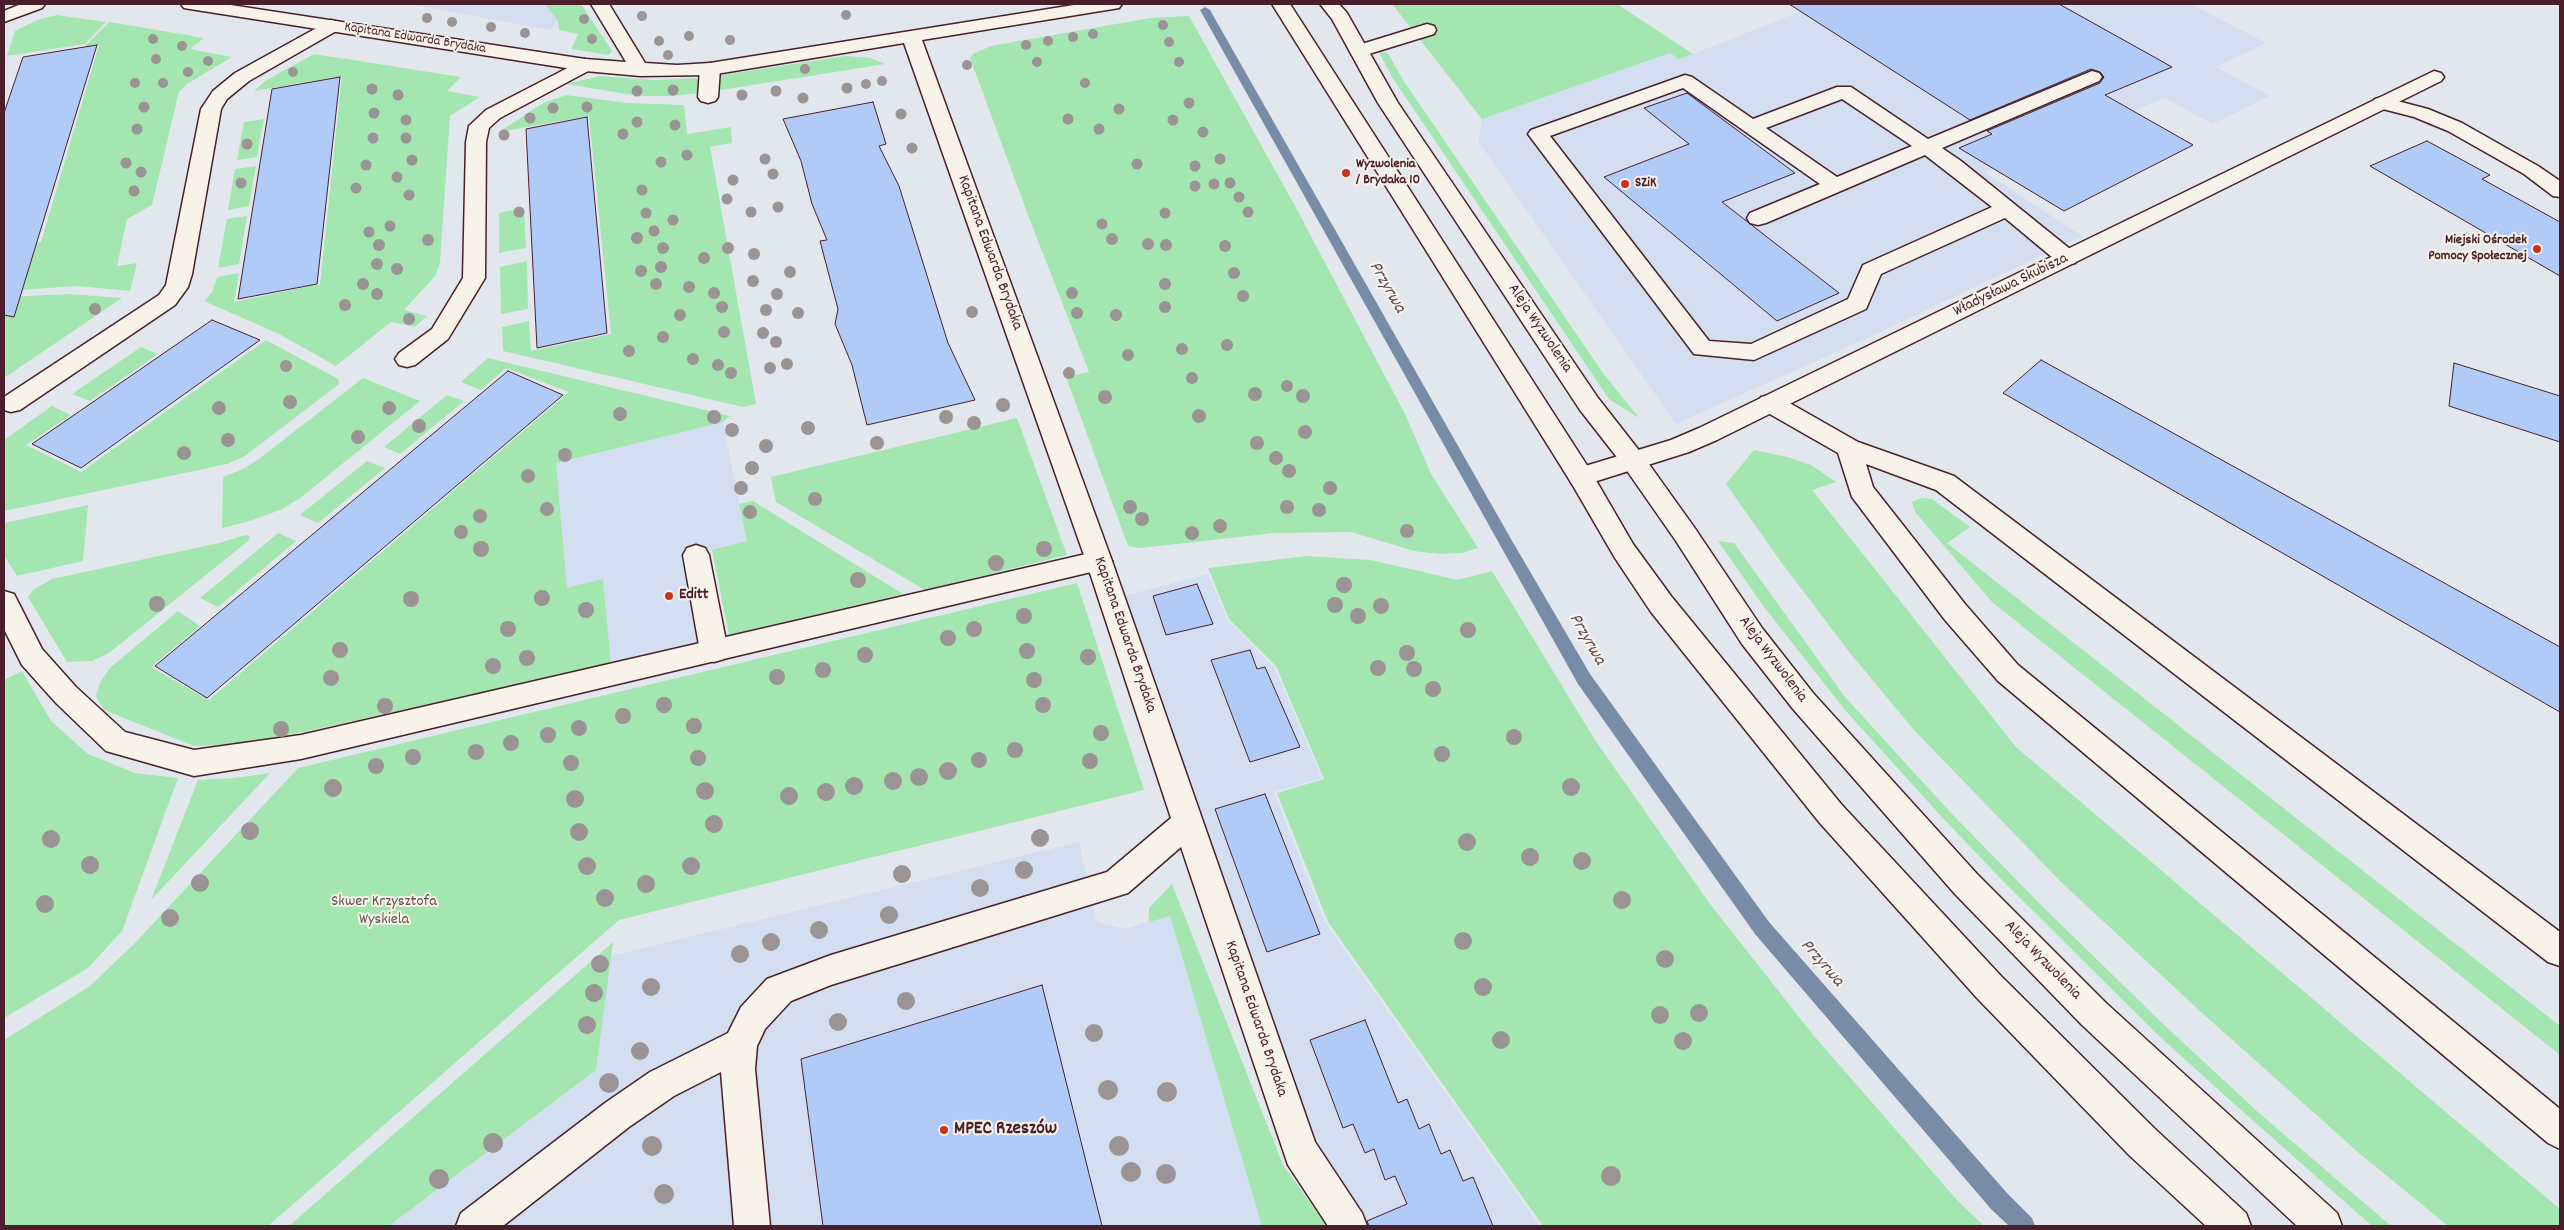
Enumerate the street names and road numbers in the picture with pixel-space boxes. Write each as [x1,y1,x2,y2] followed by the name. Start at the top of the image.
[343,20,487,58] street label: Kapitana Edwarda Brydaka
[952,173,1026,333] street label: Kapitana Edwarda Brydaka
[1951,250,2071,322] street label: Władysława Skubisza
[1502,281,1576,377] street label: Aleja Wyzwolenia
[1088,555,1160,715] street label: Kapitana Edwarda Brydaka
[1733,613,1811,707] street label: Aleja Wyzwolenia
[1999,917,2085,1005] street label: Aleja Wyzwolenia
[1219,939,1291,1099] street label: Kapitana Edwarda Brydaka

